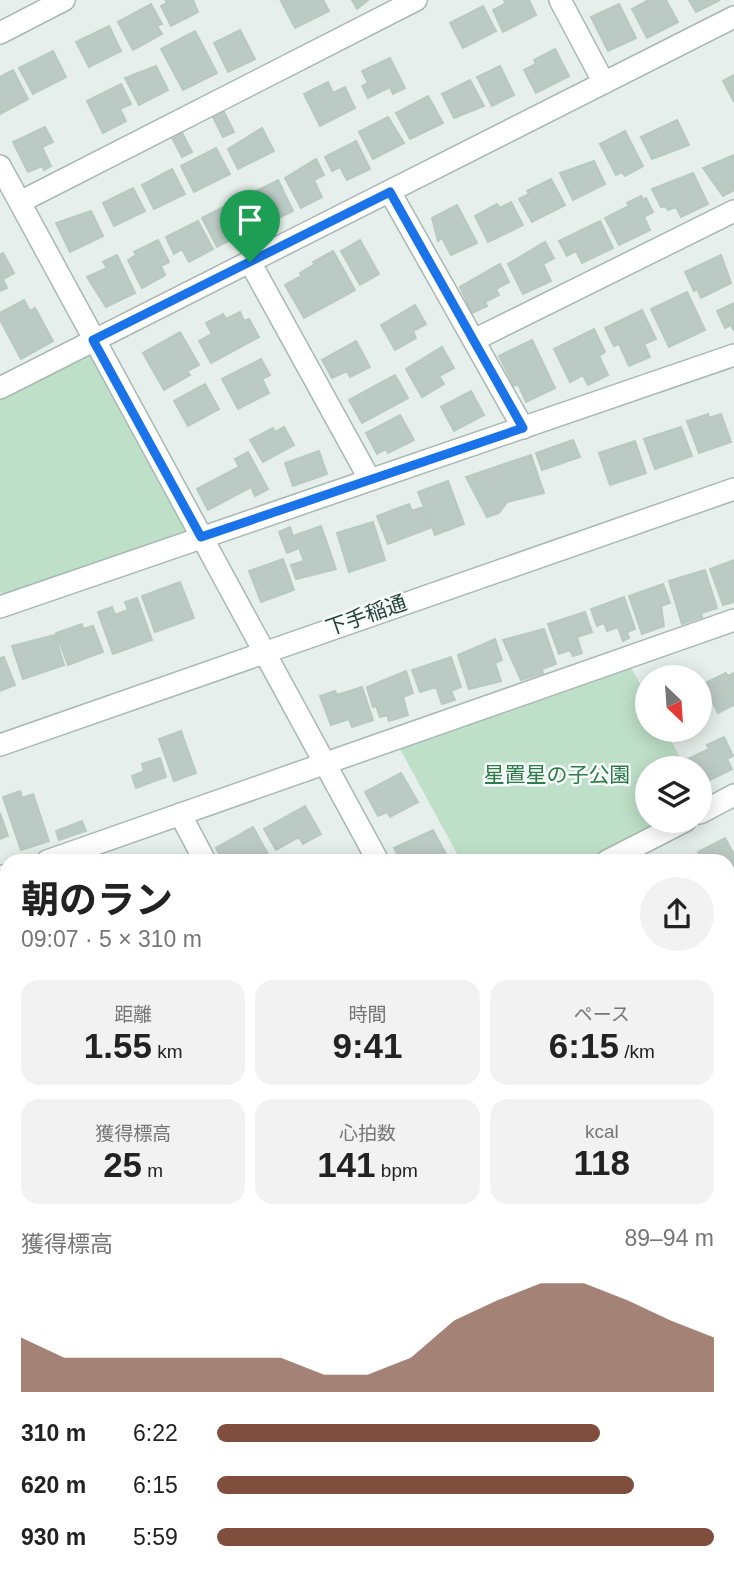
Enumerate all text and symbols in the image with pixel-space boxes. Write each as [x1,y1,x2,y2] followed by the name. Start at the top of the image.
[220,190,280,262] pin
[231,201,269,239] icon: arrive
[323,590,409,640] street label: 下手稲通
[635,665,712,742] north arrow
[635,665,712,833] map controls
[635,756,712,833] button: layers
[484,763,631,786] park label: 星置星の子公園
[640,877,714,951] button: share
[21,879,173,921] text: 朝のラン
[21,926,202,952] text: 09:07 · 5 × 310 m
[114,1004,152,1025] text: 距離
[348,1004,387,1025] text: 時間
[574,1004,630,1025] text: ペース
[84,1026,152,1065] text: 1.55
[332,1026,403,1065] text: 9:41
[549,1026,619,1065] text: 6:15
[152,1041,183,1062] text: km
[619,1041,655,1062] text: /km
[585,1121,619,1142] text: kcal
[95,1123,171,1144] text: 獲得標高
[339,1123,396,1144] text: 心拍数
[574,1143,630,1182] text: 118
[103,1145,142,1184] text: 25
[317,1145,376,1184] text: 141
[142,1160,163,1181] text: m
[376,1160,418,1181] text: bpm
[624,1225,714,1251] text: 89–94 m
[21,1231,113,1257] text: 獲得標高
[21,1420,86,1446] text: 310 m
[133,1420,178,1446] text: 6:22
[21,1472,86,1498] text: 620 m
[133,1472,178,1498] text: 6:15
[21,1524,86,1550] text: 930 m
[133,1524,178,1550] text: 5:59

